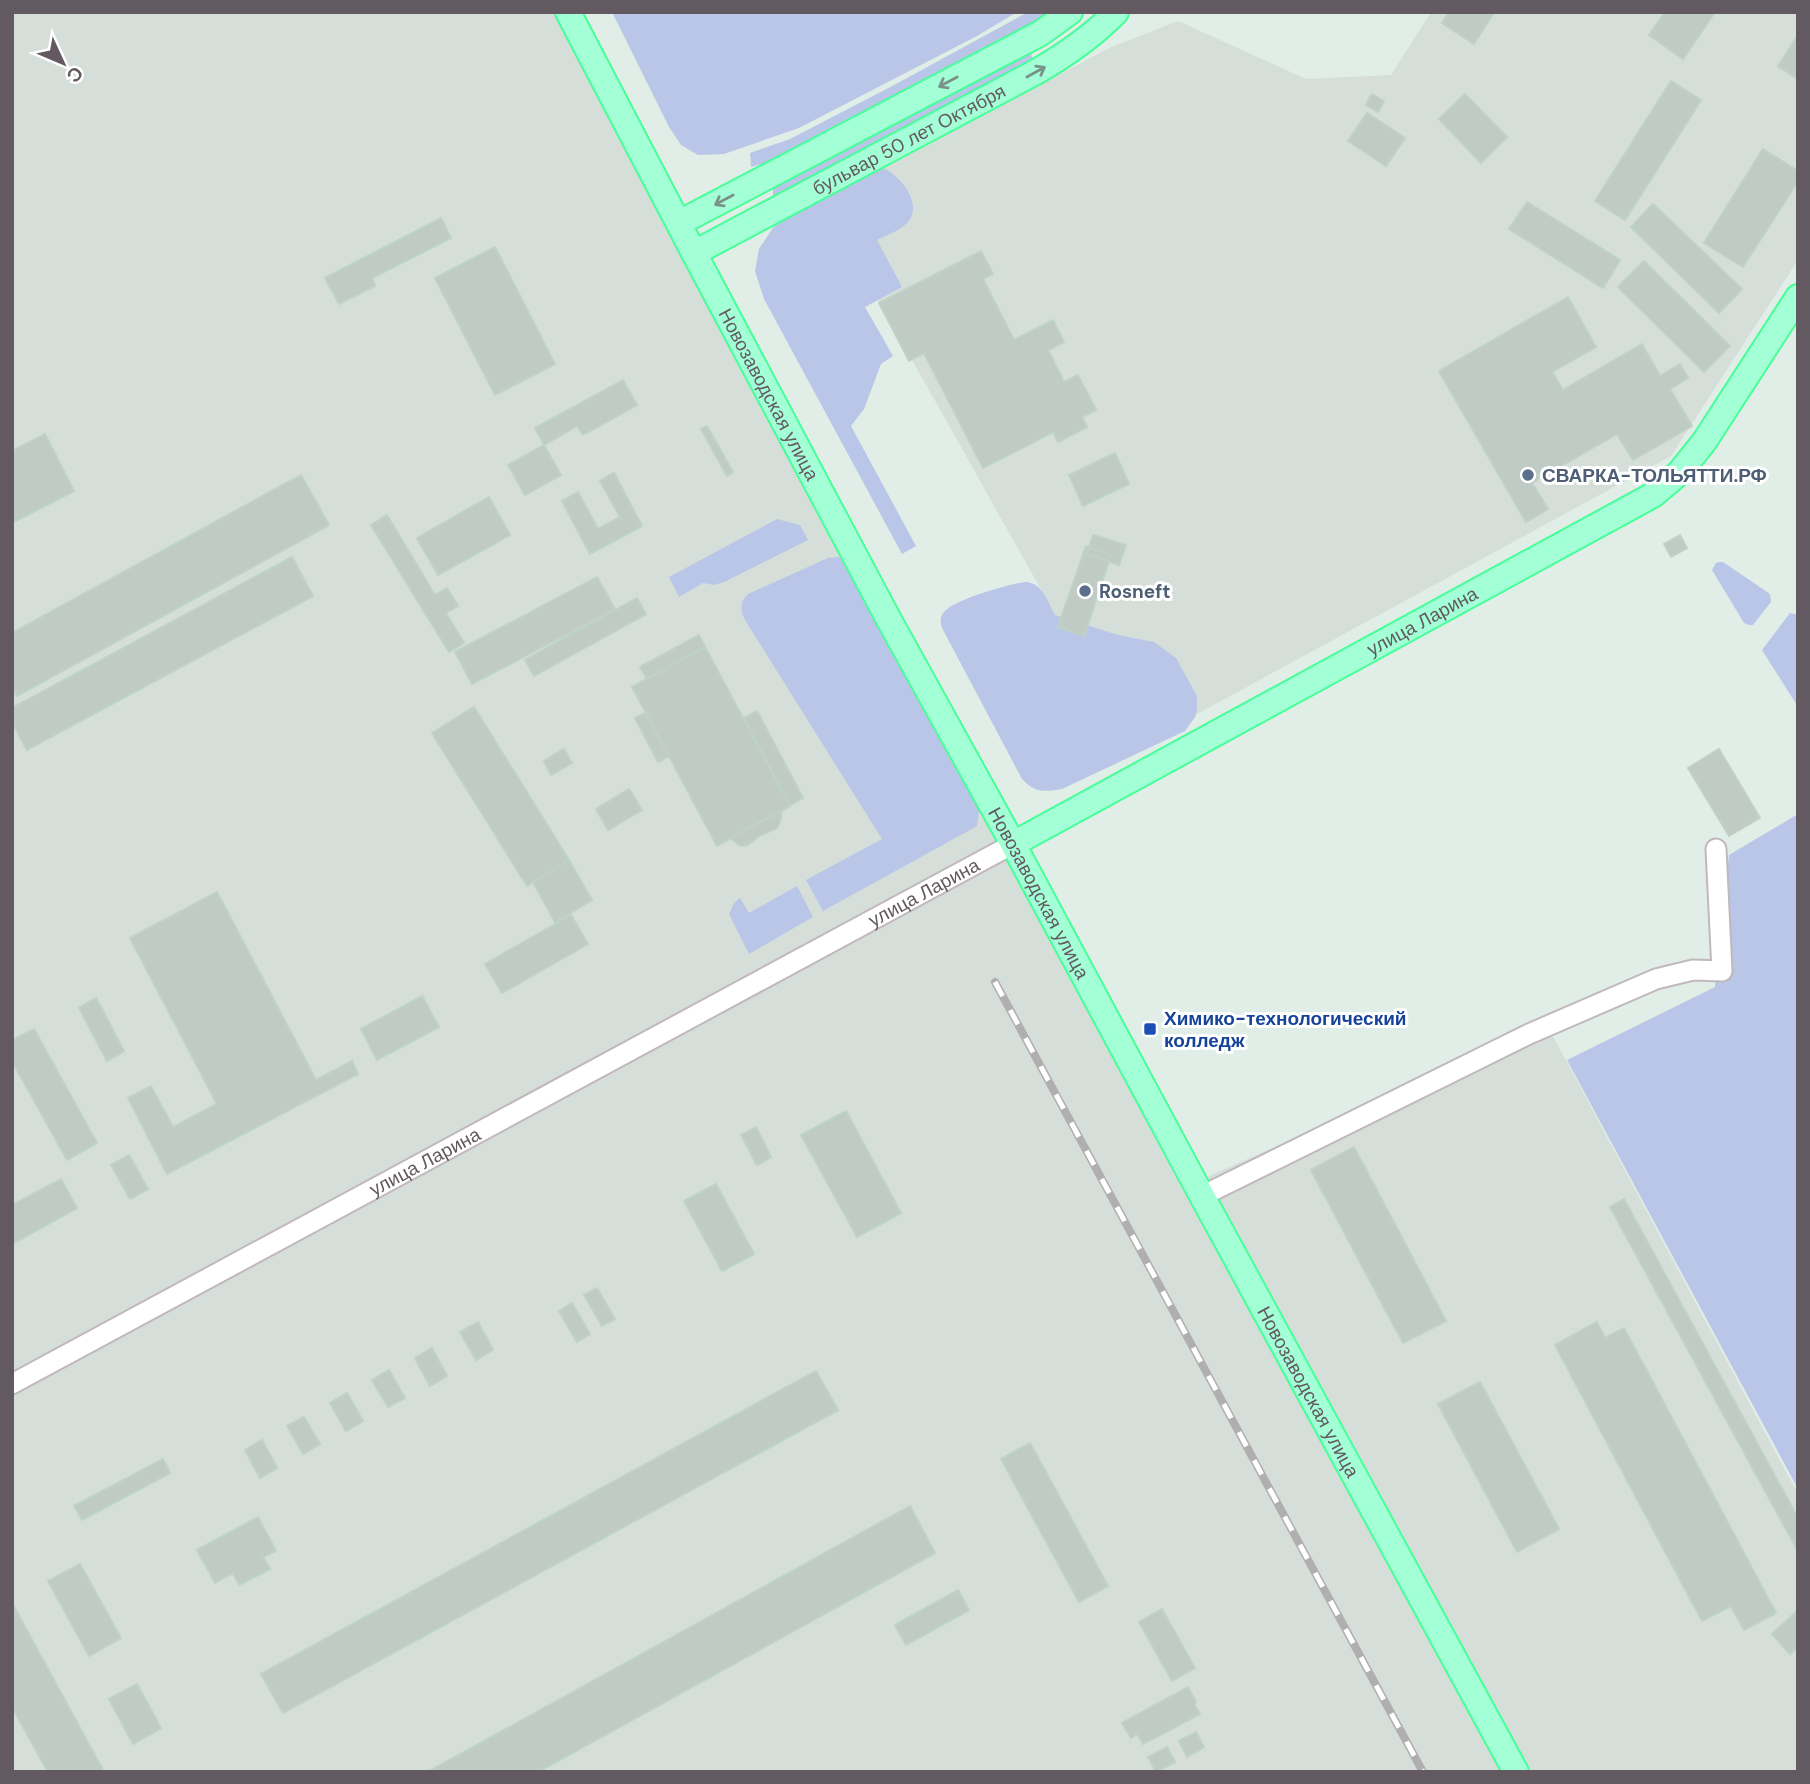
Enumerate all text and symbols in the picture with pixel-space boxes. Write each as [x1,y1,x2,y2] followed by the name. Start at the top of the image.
[28,28,98,98] north arrow
[61,61,89,88] text: С
[1025,65,1045,79] one-way arrow
[938,76,958,90] one-way arrow
[808,78,1010,201] street label: бульвар 50 лет Октября
[715,193,735,207] one-way arrow
[713,304,825,485] street label: Новозаводская улица
[1542,463,1767,488] place label: СВАРКА-ТОЛЬЯТТИ.РФ
[1520,467,1536,483] marker: СВАРКА-ТОЛЬЯТТИ.РФ
[1099,579,1171,604] place label: Rosneft
[1362,580,1482,661] street label: улица Ларина
[1077,583,1093,599] marker: Rosneft
[983,803,1096,983] street label: Новозаводская улица
[864,852,984,932] street label: улица Ларина
[1164,1006,1407,1053] place label: Химико-технологический колледж
[1142,1021,1158,1037] marker: Химико-технологический колледж
[365,1121,485,1201] street label: улица Ларина
[1252,1302,1366,1482] street label: Новозаводская улица

